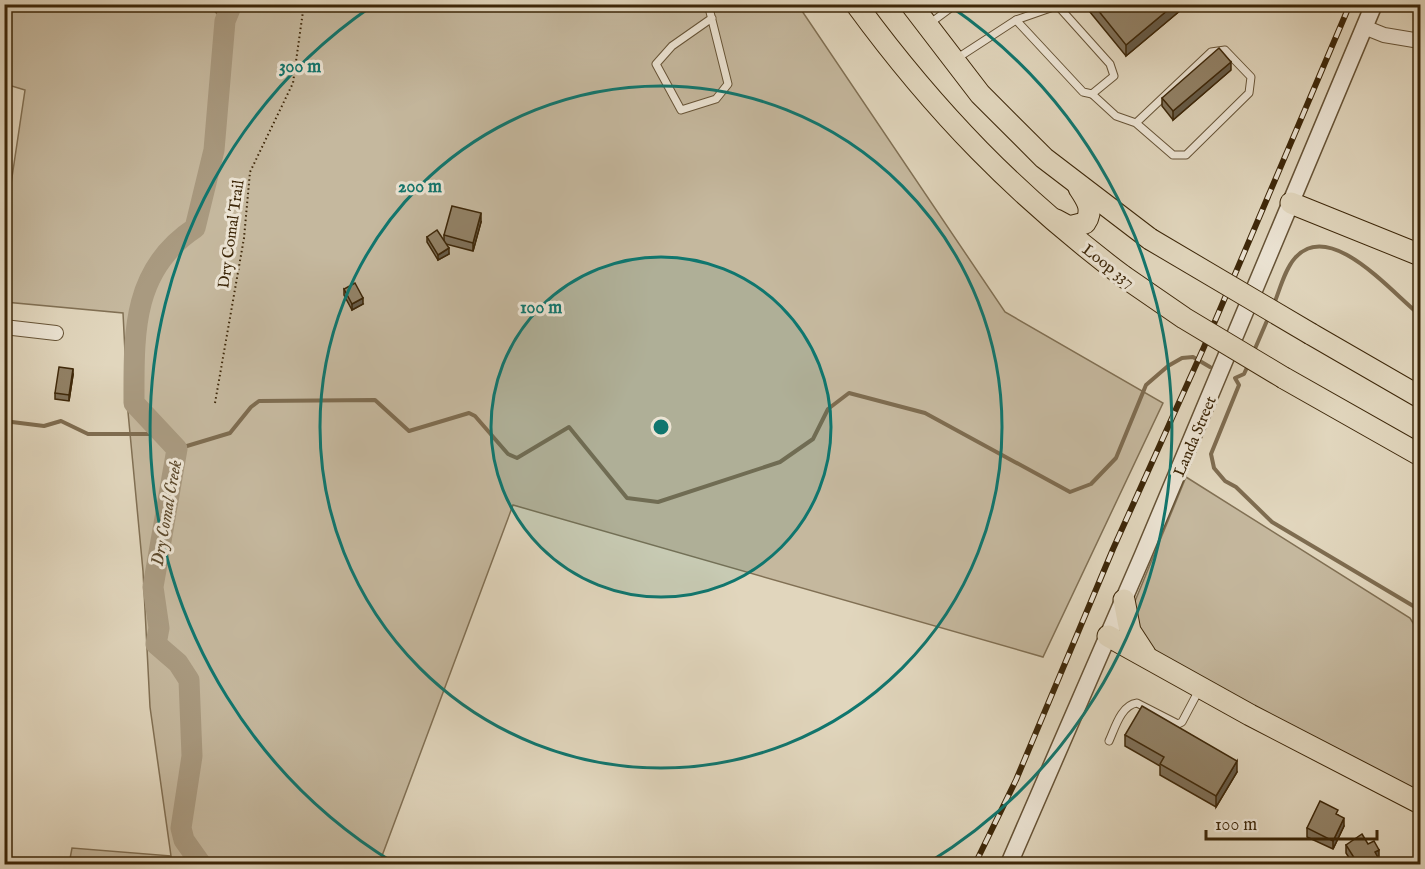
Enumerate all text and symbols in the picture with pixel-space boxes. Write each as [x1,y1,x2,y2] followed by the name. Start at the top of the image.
[279,56,321,79] text: 300 m
[398,176,442,199] text: 200 m
[214,178,250,290] street label: Dry Comal Trail
[1078,240,1138,293] street label: Loop 337
[520,297,562,320] text: 100 m
[1170,393,1222,480] street label: Landa Street
[651,417,671,437] centre of rings
[147,458,188,568] water label: Dry Comal Creek
[1206,803,1377,841] scale bar
[1215,814,1257,837] text: 100 m

